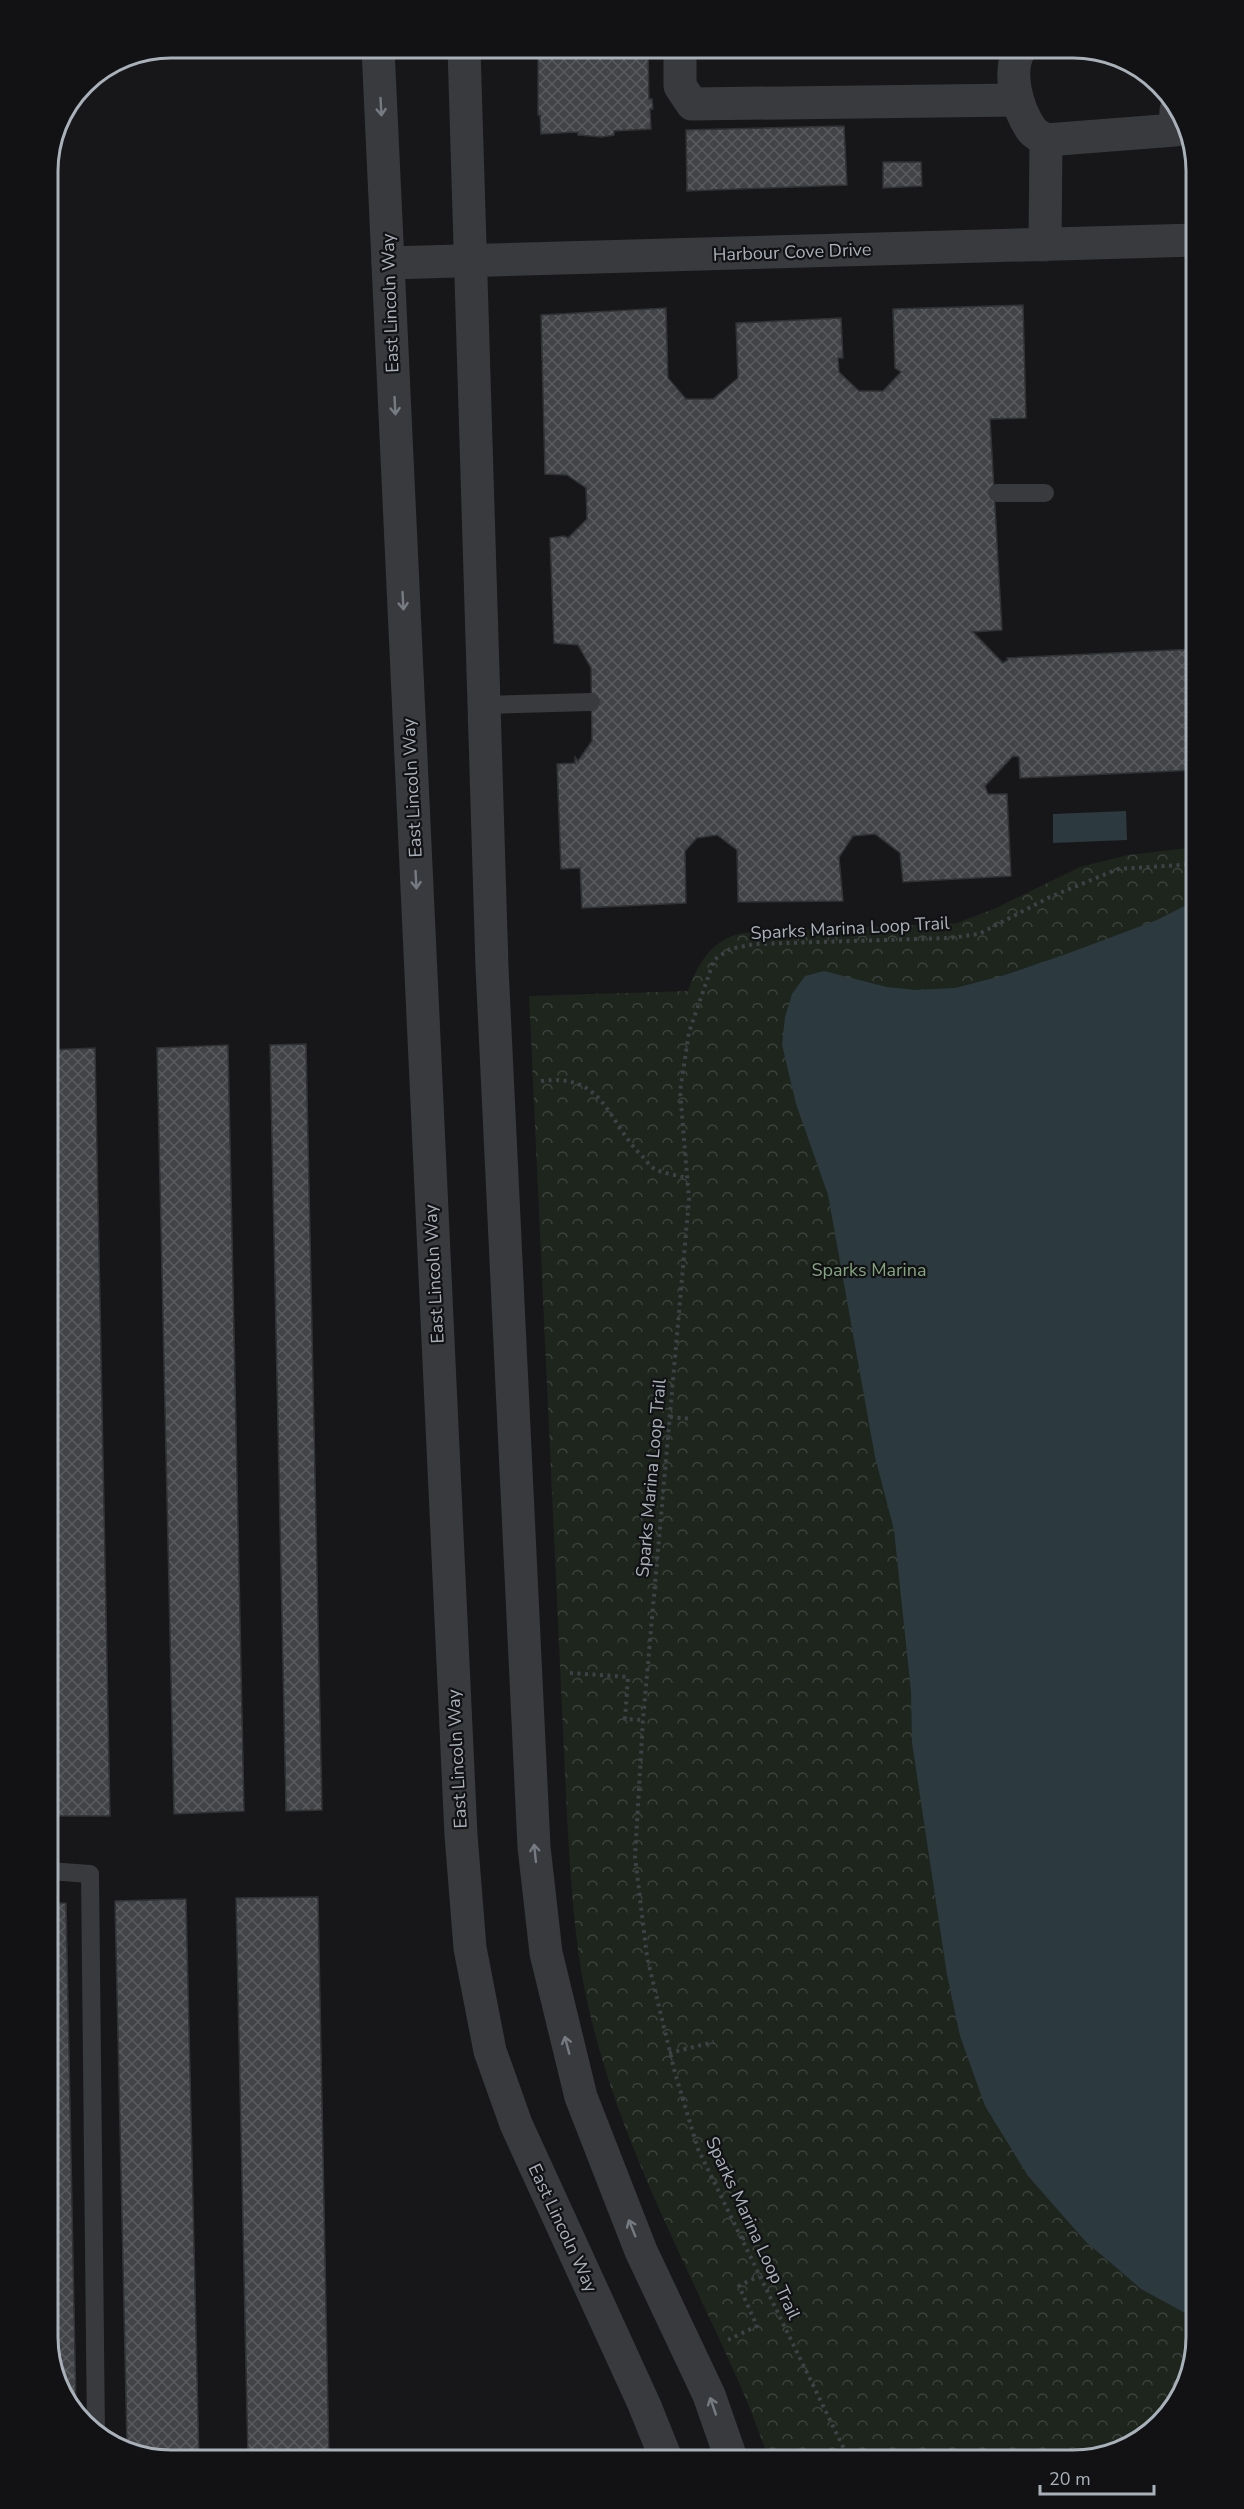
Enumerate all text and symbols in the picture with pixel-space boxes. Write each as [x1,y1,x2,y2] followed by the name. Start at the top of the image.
[376,96,387,116] one-way arrow
[376,232,404,373] street label: East Lincoln Way
[712,237,872,267] street label: Harbour Cove Drive
[389,396,400,416] one-way arrow
[398,591,409,611] one-way arrow
[396,717,428,858] street label: East Lincoln Way
[410,869,421,889] one-way arrow
[750,911,951,945] street label: Sparks Marina Loop Trail
[418,1203,450,1344] street label: East Lincoln Way
[812,1258,926,1282] park label: Sparks Marina
[630,1377,672,1578] street label: Sparks Marina Loop Trail
[441,1688,473,1829] street label: East Lincoln Way
[529,1843,540,1863] one-way arrow
[561,2035,572,2054] one-way arrow
[700,2133,806,2324] street label: Sparks Marina Loop Trail
[523,2160,604,2297] street label: East Lincoln Way
[626,2220,637,2238] one-way arrow
[706,2397,717,2416] one-way arrow
[1040,2458,1154,2496] scale bar
[1049,2467,1091,2491] text: 20 m

